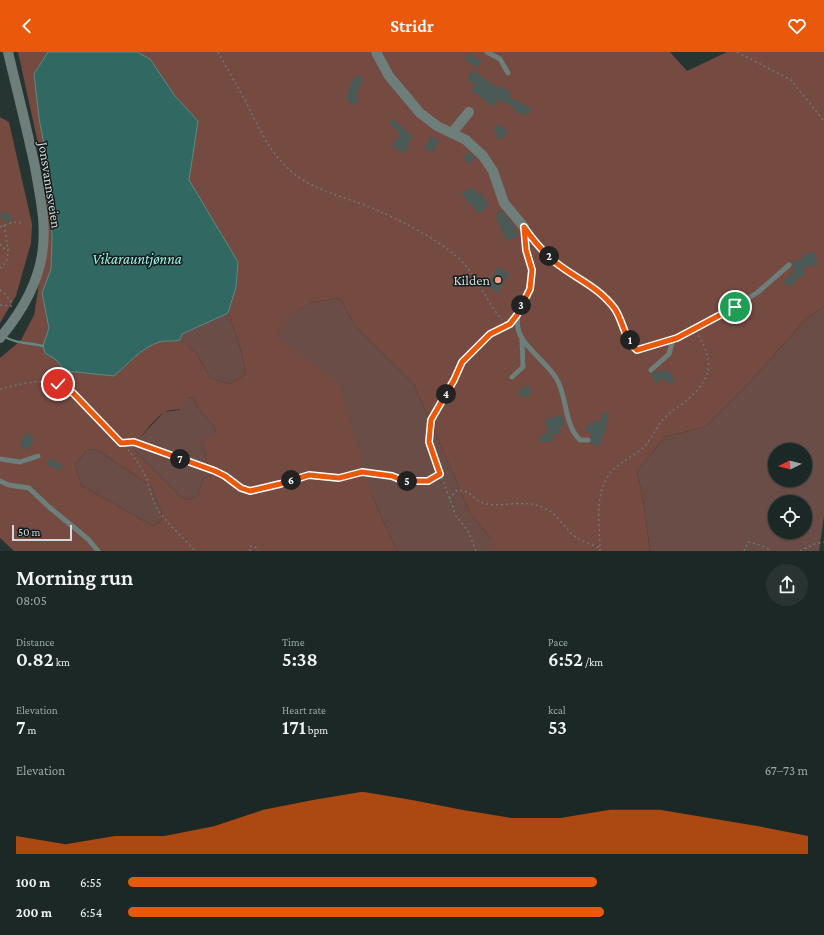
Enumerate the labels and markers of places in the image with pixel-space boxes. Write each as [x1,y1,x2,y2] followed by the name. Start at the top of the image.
[539,246,559,266] pin: 2
[454,272,490,288] place label: Kilden
[493,275,503,285] marker: Kilden
[718,290,752,324] pin
[511,295,531,315] pin: 3
[620,330,640,350] pin: 1
[41,367,75,401] pin
[436,384,456,404] pin: 4
[170,449,190,469] pin: 7
[281,470,301,490] pin: 6
[397,471,417,491] pin: 5

